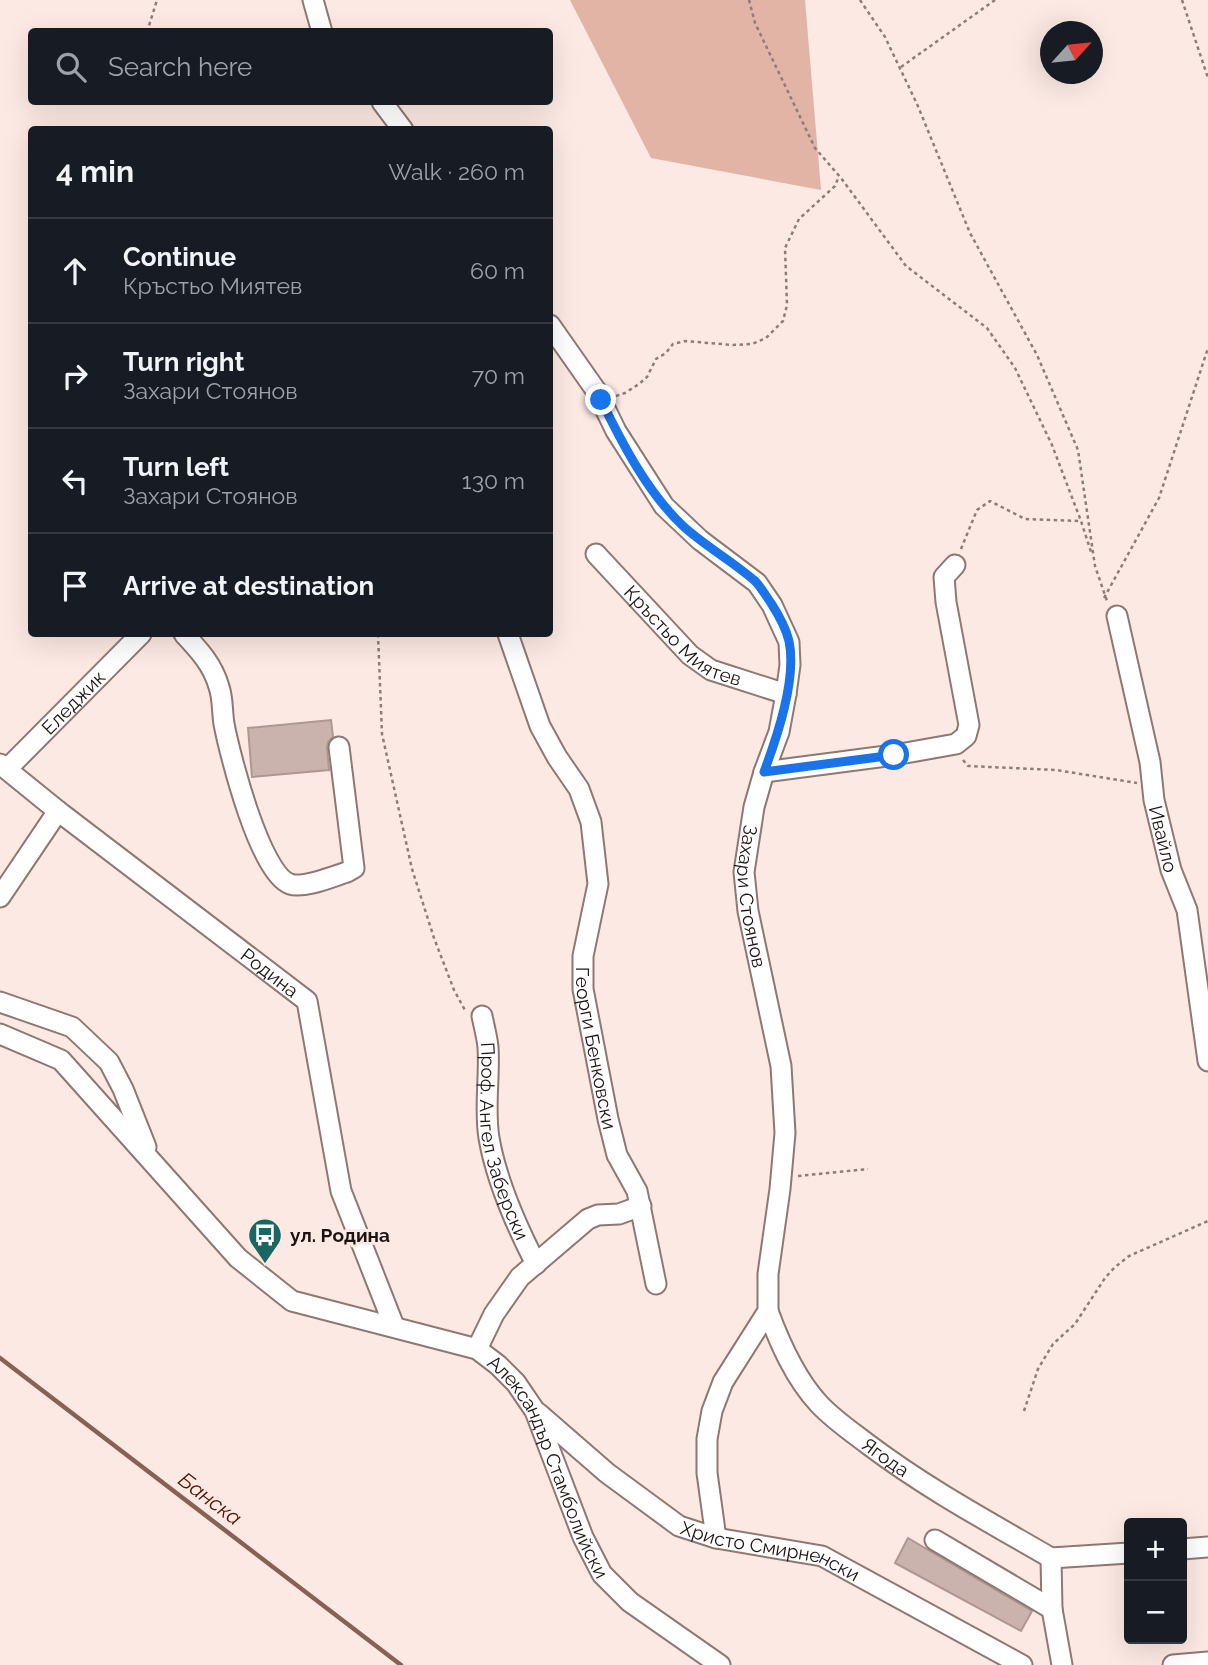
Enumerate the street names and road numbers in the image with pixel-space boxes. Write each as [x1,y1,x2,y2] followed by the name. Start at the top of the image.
[620,581,744,690] street label: Кръстьо Миятев
[37,666,110,739] street label: Еледжик
[1145,803,1182,875] street label: Ивайло
[732,823,771,970] street label: Захари Стоянов
[236,944,303,1002] street label: Родина
[572,967,621,1132] street label: Георги Бенковски
[476,1041,534,1243] street label: Проф. Ангел Заберски
[484,1350,613,1582] street label: Александър Стамболийски
[858,1433,913,1481] street label: Ягода
[678,1516,864,1585] street label: Христо Смирненски

